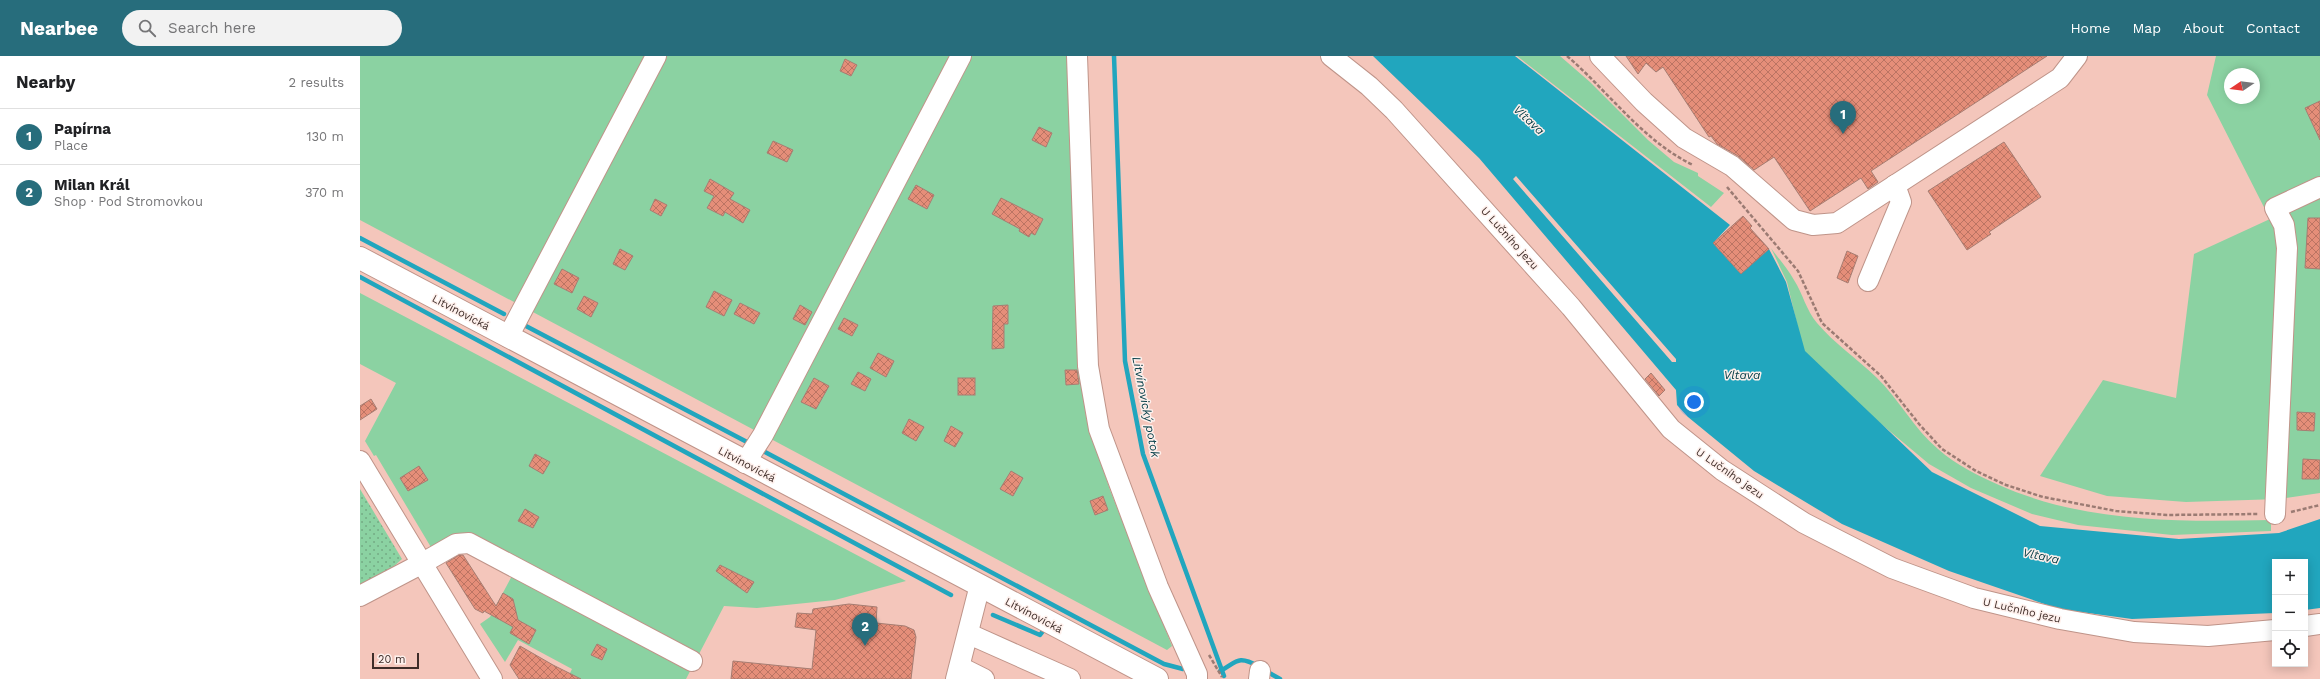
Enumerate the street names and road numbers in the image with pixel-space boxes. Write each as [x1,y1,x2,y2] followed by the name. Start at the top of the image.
[1478,204,1541,272] street label: U Lučního jezu
[430,292,492,333] street label: Litvínovická
[716,444,778,485] street label: Litvínovická
[1693,445,1766,502] street label: U Lučního jezu
[1003,595,1065,636] street label: Litvínovická
[1982,595,2062,626] street label: U Lučního jezu

